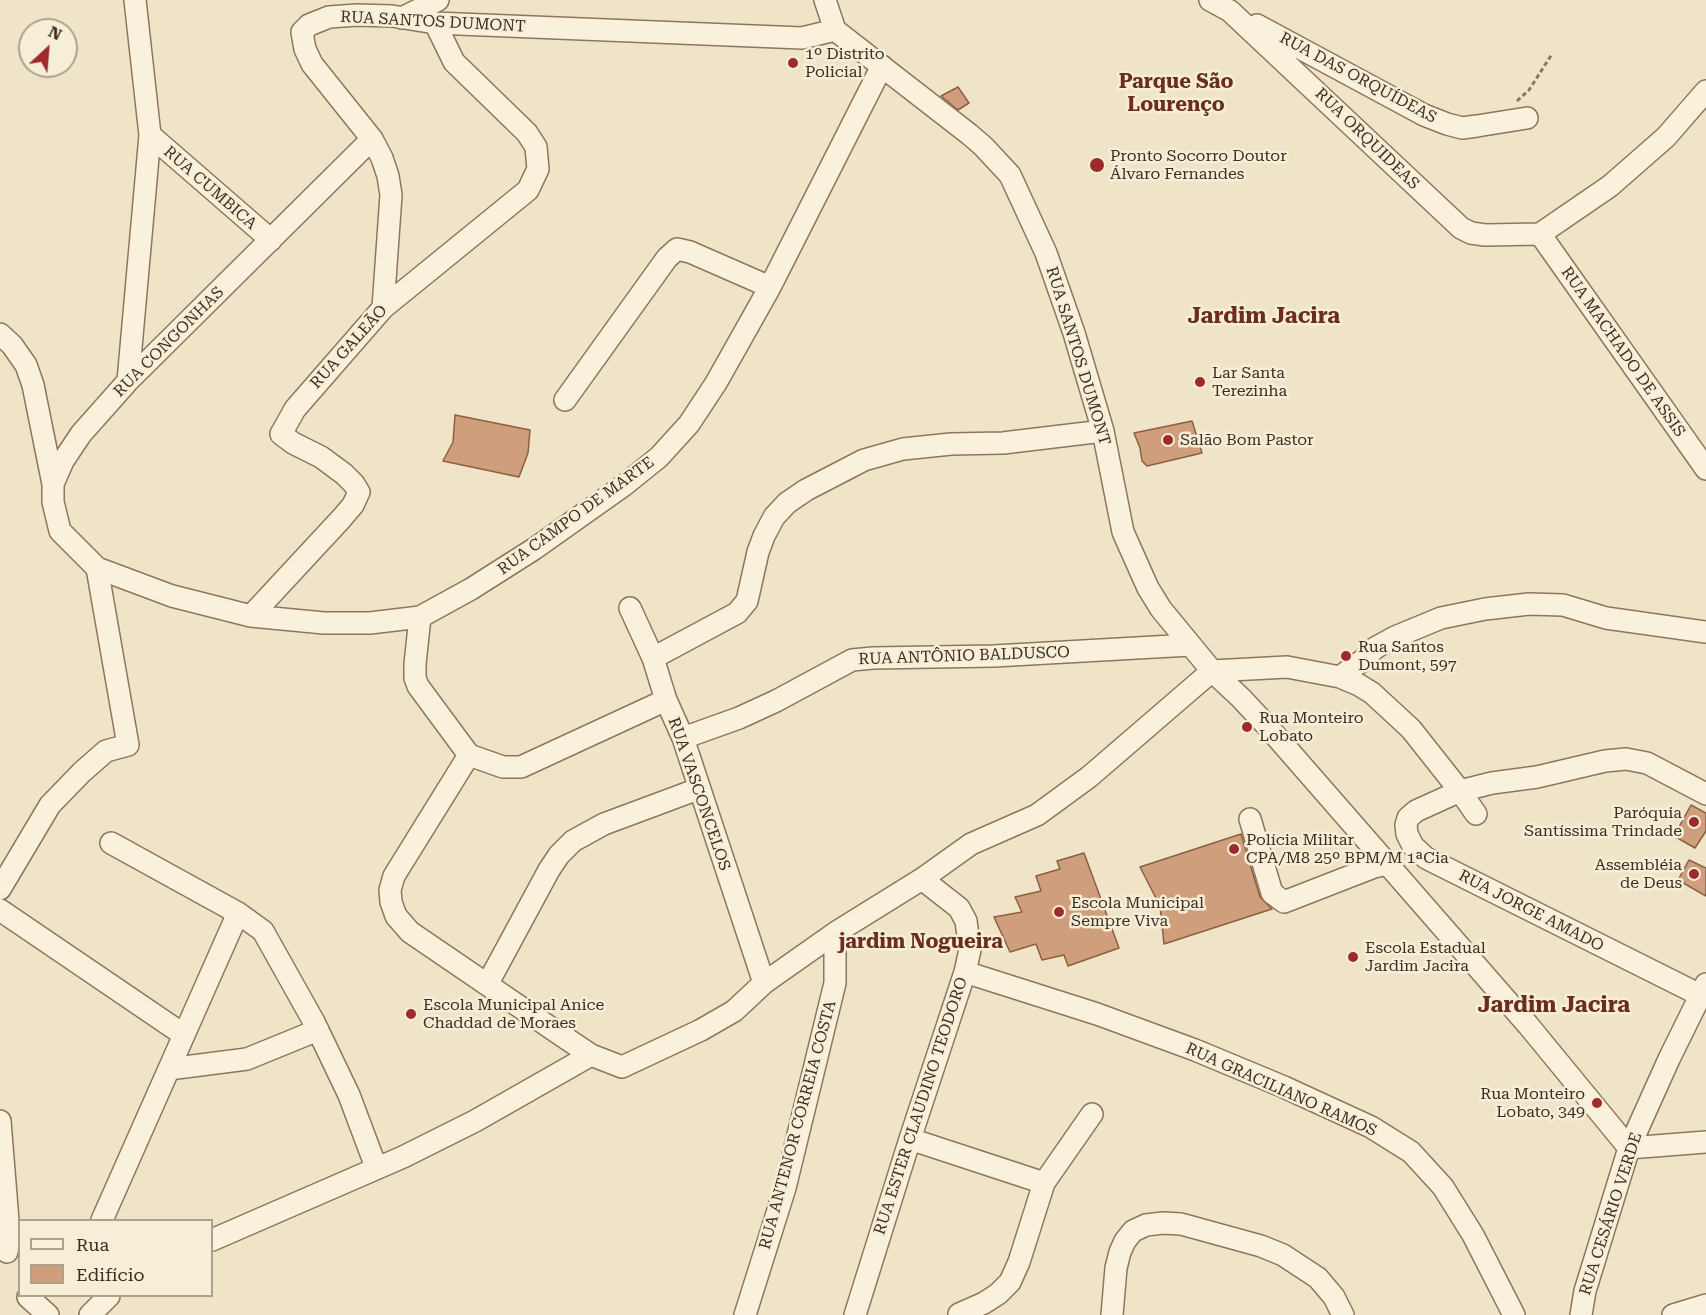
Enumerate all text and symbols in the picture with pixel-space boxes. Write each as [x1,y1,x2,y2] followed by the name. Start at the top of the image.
[340,8,526,36] street label: RUA SANTOS DUMONT
[18,18,78,78] north arrow
[46,22,65,44] text: N
[1276,28,1440,128] street label: RUA DAS ORQUÍDEAS
[805,44,885,82] place label: 1º Distrito Policial
[786,56,800,70] marker: 1º Distrito Policial
[1119,70,1233,117] district label: Parque São Lourenço
[1311,84,1423,194] street label: RUA ORQUIDEAS
[159,142,261,234] street label: RUA CUMBICA
[1110,146,1287,184] place label: Pronto Socorro Doutor Álvaro Fernandes
[1088,156,1106,174] marker: Pronto Socorro Doutor Álvaro Fernandes
[1557,263,1689,441] street label: RUA MACHADO DE ASSIS
[1042,264,1114,448] street label: RUA SANTOS DUMONT
[110,283,228,401] street label: RUA CONGONHAS
[306,301,392,393] street label: RUA GALEÃO
[1188,304,1340,330] district label: Jardim Jacira
[1212,363,1287,401] place label: Lar Santa Terezinha
[1193,375,1207,389] marker: Lar Santa Terezinha
[1180,430,1314,450] place label: Salão Bom Pastor
[1161,433,1175,447] marker: Salão Bom Pastor
[494,453,658,579] street label: RUA CAMPO DE MARTE
[1358,637,1457,675] place label: Rua Santos Dumont, 597
[858,643,1070,669] street label: RUA ANTÔNIO BALDUSCO
[1339,649,1353,663] marker: Rua Santos Dumont, 597
[1259,708,1364,746] place label: Rua Monteiro Lobato
[664,715,734,873] street label: RUA VASCONCELOS
[1240,720,1254,734] marker: Rua Monteiro Lobato
[1524,803,1682,841] place label: Paróquia Santíssima Trindade
[1687,815,1701,829] marker: Paróquia Santíssima Trindade
[1246,830,1449,868] place label: Polícia Militar CPA/M8 25º BPM/M 1ªCia
[1227,842,1241,856] marker: Polícia Militar CPA/M8 25º BPM/M 1ªCia
[1595,855,1682,893] place label: Assembléia de Deus
[1455,866,1607,956] street label: RUA JORGE AMADO
[1687,867,1701,881] marker: Assembléia de Deus
[1071,893,1204,931] place label: Escola Municipal Sempre Viva
[1052,905,1066,919] marker: Escola Municipal Sempre Viva
[839,930,1003,954] district label: jardim Nogueira
[1365,938,1486,976] place label: Escola Estadual Jardim Jacira
[1346,950,1360,964] marker: Escola Estadual Jardim Jacira
[870,975,972,1237] street label: RUA ESTER CLAUDINO TEODORO
[1478,993,1630,1019] district label: Jardim Jacira
[423,995,604,1033] place label: Escola Municipal Anice Chaddad de Moraes
[755,998,841,1252] street label: RUA ANTENOR CORREIA COSTA
[404,1007,418,1021] marker: Escola Municipal Anice Chaddad de Moraes
[1182,1039,1380,1141] street label: RUA GRACILIANO RAMOS
[1480,1084,1585,1122] place label: Rua Monteiro Lobato, 349
[1590,1096,1604,1110] marker: Rua Monteiro Lobato, 349
[1576,1130,1646,1298] street label: RUA CESÁRIO VERDE
[18,1219,213,1297] legend
[76,1234,109,1255] text: Rua
[76,1264,144,1285] text: Edifício

